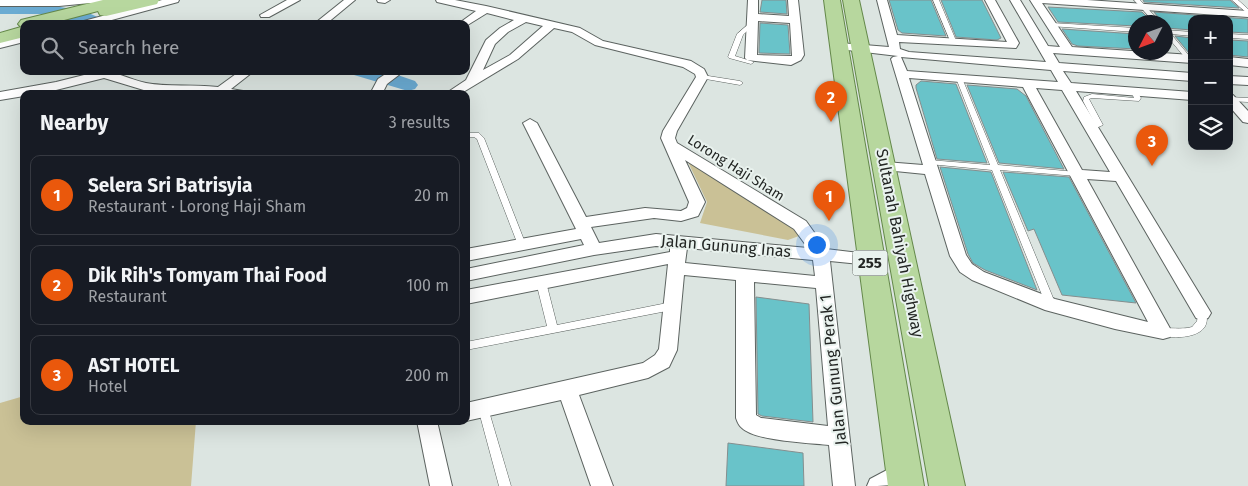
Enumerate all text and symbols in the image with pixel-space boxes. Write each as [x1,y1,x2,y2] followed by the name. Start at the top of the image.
[1128,15,1173,60] north arrow
[1188,15,1233,150] map controls
[1188,15,1233,60] button: +
[20,20,470,75] search box
[38,34,66,62] icon: search
[78,36,179,59] text: Search here
[1188,60,1233,105] button: −
[815,81,847,122] pin: 2
[1188,105,1233,150] button: layers
[40,110,108,136] text: Nearby
[389,113,450,132] text: 3 results
[1136,125,1168,166] pin: 3
[684,131,788,205] street label: Lorong Haji Sham
[872,147,928,339] street label: Sultanah Bahiyah Highway
[88,174,252,197] text: Selera Sri Batrisyia
[813,180,845,221] pin: 1
[53,186,61,205] text: 1
[414,186,449,205] text: 20 m
[88,197,306,216] text: Restaurant · Lorong Haji Sham
[660,231,792,261] street label: Jalan Gunung Inas
[804,232,830,258] your location
[852,250,888,276] road number: 255
[88,264,327,287] text: Dik Rih's Tomyam Thai Food
[53,276,61,295] text: 2
[406,276,449,295] text: 100 m
[88,287,167,306] text: Restaurant
[816,294,850,446] street label: Jalan Gunung Perak 1
[88,354,180,377] text: AST HOTEL
[53,366,61,385] text: 3
[405,366,449,385] text: 200 m
[88,377,127,396] text: Hotel

